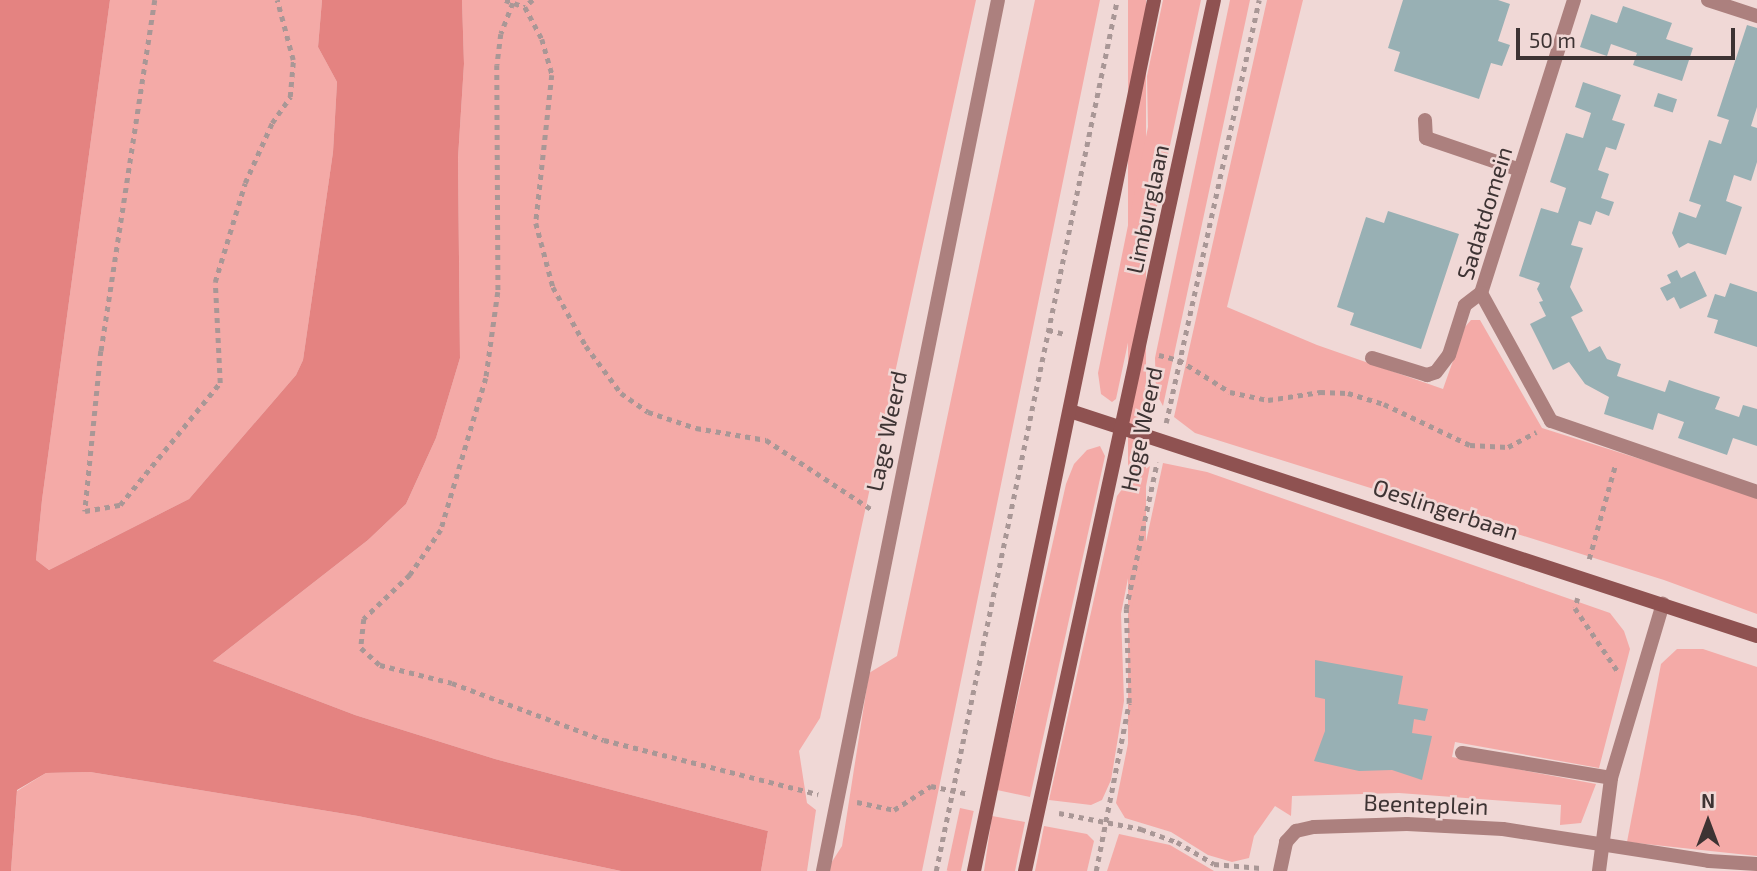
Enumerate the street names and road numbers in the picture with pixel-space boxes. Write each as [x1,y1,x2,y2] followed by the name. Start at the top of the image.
[1120,142,1174,276] street label: Limburglaan
[1451,143,1517,283] street label: Sadatdomein
[1114,364,1168,494] street label: Hoge Weerd
[860,368,912,494] street label: Lage Weerd
[1370,472,1522,546] street label: Oeslingerbaan
[1363,788,1489,820] street label: Beenteplein

